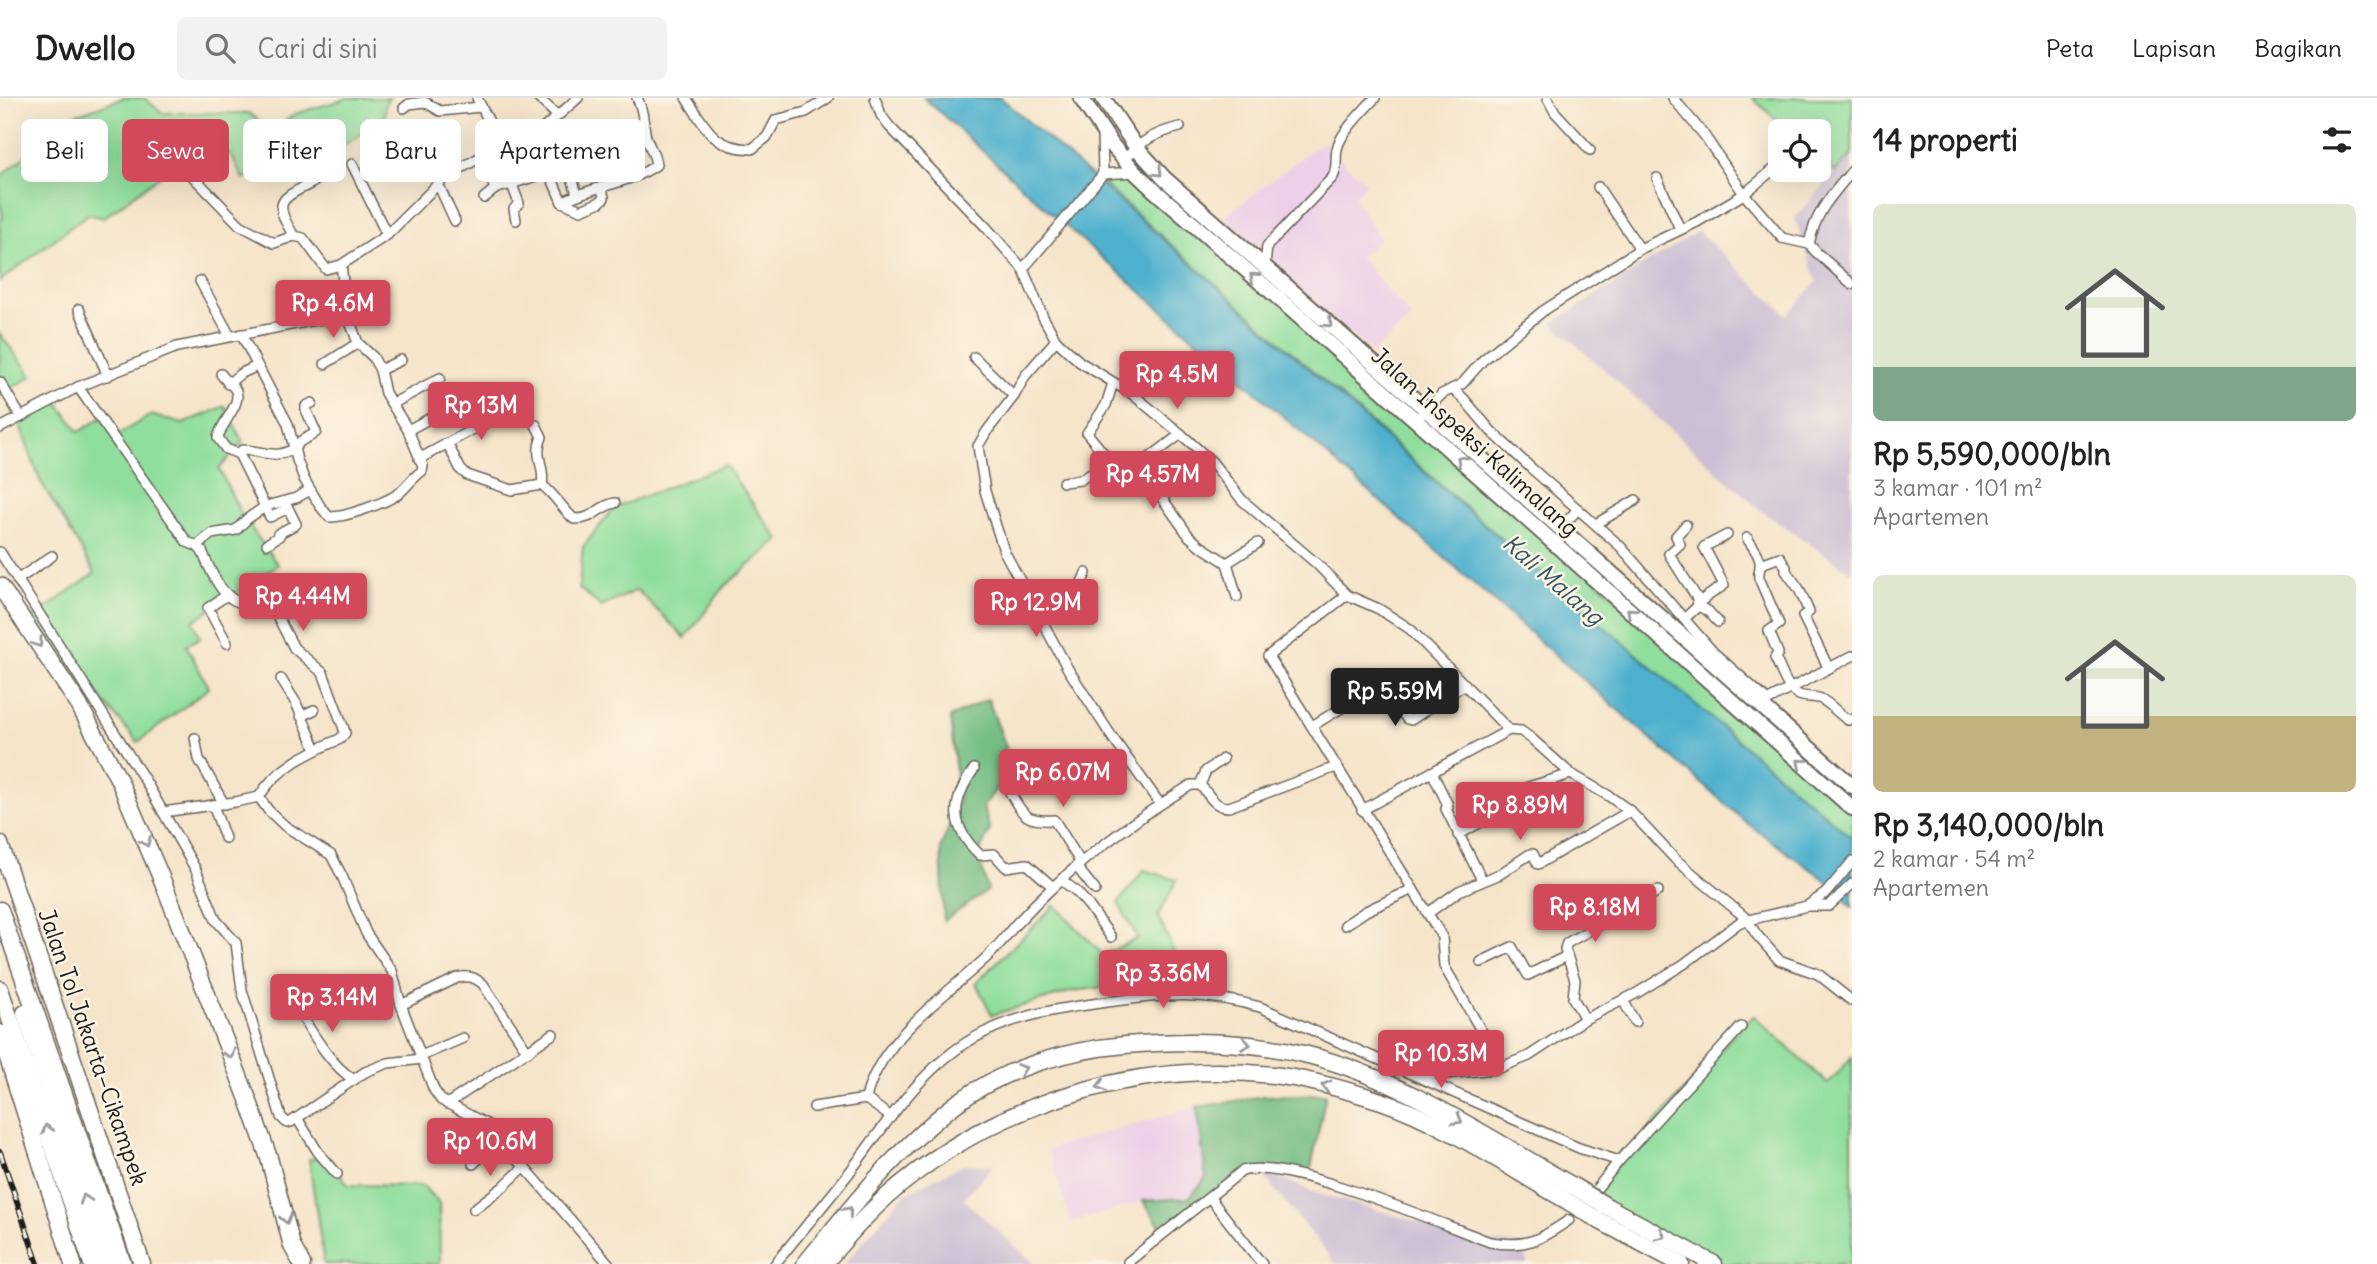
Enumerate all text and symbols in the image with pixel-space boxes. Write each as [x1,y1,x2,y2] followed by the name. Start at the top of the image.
[177,17,667,80] search box
[35,27,135,69] text: Dwello
[201,29,239,67] icon: search
[257,32,378,65] text: Cari di sini
[2046,33,2094,63] text: Peta
[2132,33,2216,63] text: Lapisan
[2254,33,2342,63] text: Bagikan
[21,119,108,182] chip: Beli
[122,119,229,182] chip: Sewa
[243,119,346,182] chip: Filter
[360,119,461,182] chip: Baru
[475,119,645,182] chip: Apartemen
[1768,119,1831,182] map controls
[1768,119,1831,182] button: locate
[1873,121,2018,159] text: 14 properti
[2318,121,2356,159] icon: filters
[1150,164,1163,177] one-way arrow
[2052,250,2178,376] icon: home
[1249,273,1262,285] one-way arrow
[268,280,398,340] pin: Rp 4.6M
[291,288,375,317] text: Rp 4.6M
[1320,315,1333,327] one-way arrow
[1366,341,1585,542] street label: Jalan Inspeksi Kalimalang
[1112,352,1242,411] pin: Rp 4.5M
[1135,359,1219,388] text: Rp 4.5M
[424,382,538,442] pin: Rp 13M
[444,390,518,419] text: Rp 13M
[1873,435,2111,473] text: Rp 5,590,000/bln
[1081,452,1225,511] pin: Rp 4.57M
[1456,456,1469,468] one-way arrow
[1106,459,1200,488] text: Rp 4.57M
[1873,473,2043,502] text: 3 kamar · 101 m²
[1873,502,1989,531] text: Apartemen
[1497,527,1612,632] water label: Kali Malang
[231,574,375,633] pin: Rp 4.44M
[964,580,1108,639] pin: Rp 12.9M
[255,581,351,610] text: Rp 4.44M
[990,587,1082,616] text: Rp 12.9M
[1626,607,1639,620] one-way arrow
[2052,621,2178,747] icon: home
[30,635,43,648] one-way arrow
[1323,668,1467,728] pin: Rp 5.59M
[1347,676,1443,705] text: Rp 5.59M
[991,750,1135,809] pin: Rp 6.07M
[1015,757,1111,786] text: Rp 6.07M
[1796,759,1809,771] one-way arrow
[1448,782,1592,842] pin: Rp 8.89M
[1472,790,1568,819] text: Rp 8.89M
[1873,806,2104,844] text: Rp 3,140,000/bln
[138,835,152,847] one-way arrow
[1873,844,2035,873] text: 2 kamar · 54 m²
[1873,873,1989,902] text: Apartemen
[1523,884,1667,944] pin: Rp 8.18M
[1549,892,1641,921] text: Rp 8.18M
[32,905,155,1189] street label: Jalan Tol Jakarta–Cikampek
[1091,950,1235,1010] pin: Rp 3.36M
[1115,958,1211,987] text: Rp 3.36M
[260,974,404,1034] pin: Rp 3.14M
[286,982,378,1011] text: Rp 3.14M
[1369,1030,1513,1090] pin: Rp 10.3M
[1240,1036,1252,1051] one-way arrow
[1394,1038,1488,1067] text: Rp 10.3M
[221,1047,235,1059] one-way arrow
[1015,1063,1027,1077] one-way arrow
[1095,1078,1107,1093] one-way arrow
[1320,1080,1332,1094] one-way arrow
[1451,1112,1464,1125] one-way arrow
[418,1118,562,1178] pin: Rp 10.6M
[41,1124,55,1136] one-way arrow
[443,1126,537,1155] text: Rp 10.6M
[79,1193,94,1205] one-way arrow
[840,1207,852,1220] one-way arrow
[278,1213,292,1225] one-way arrow
[1654,1227,1666,1241] one-way arrow

